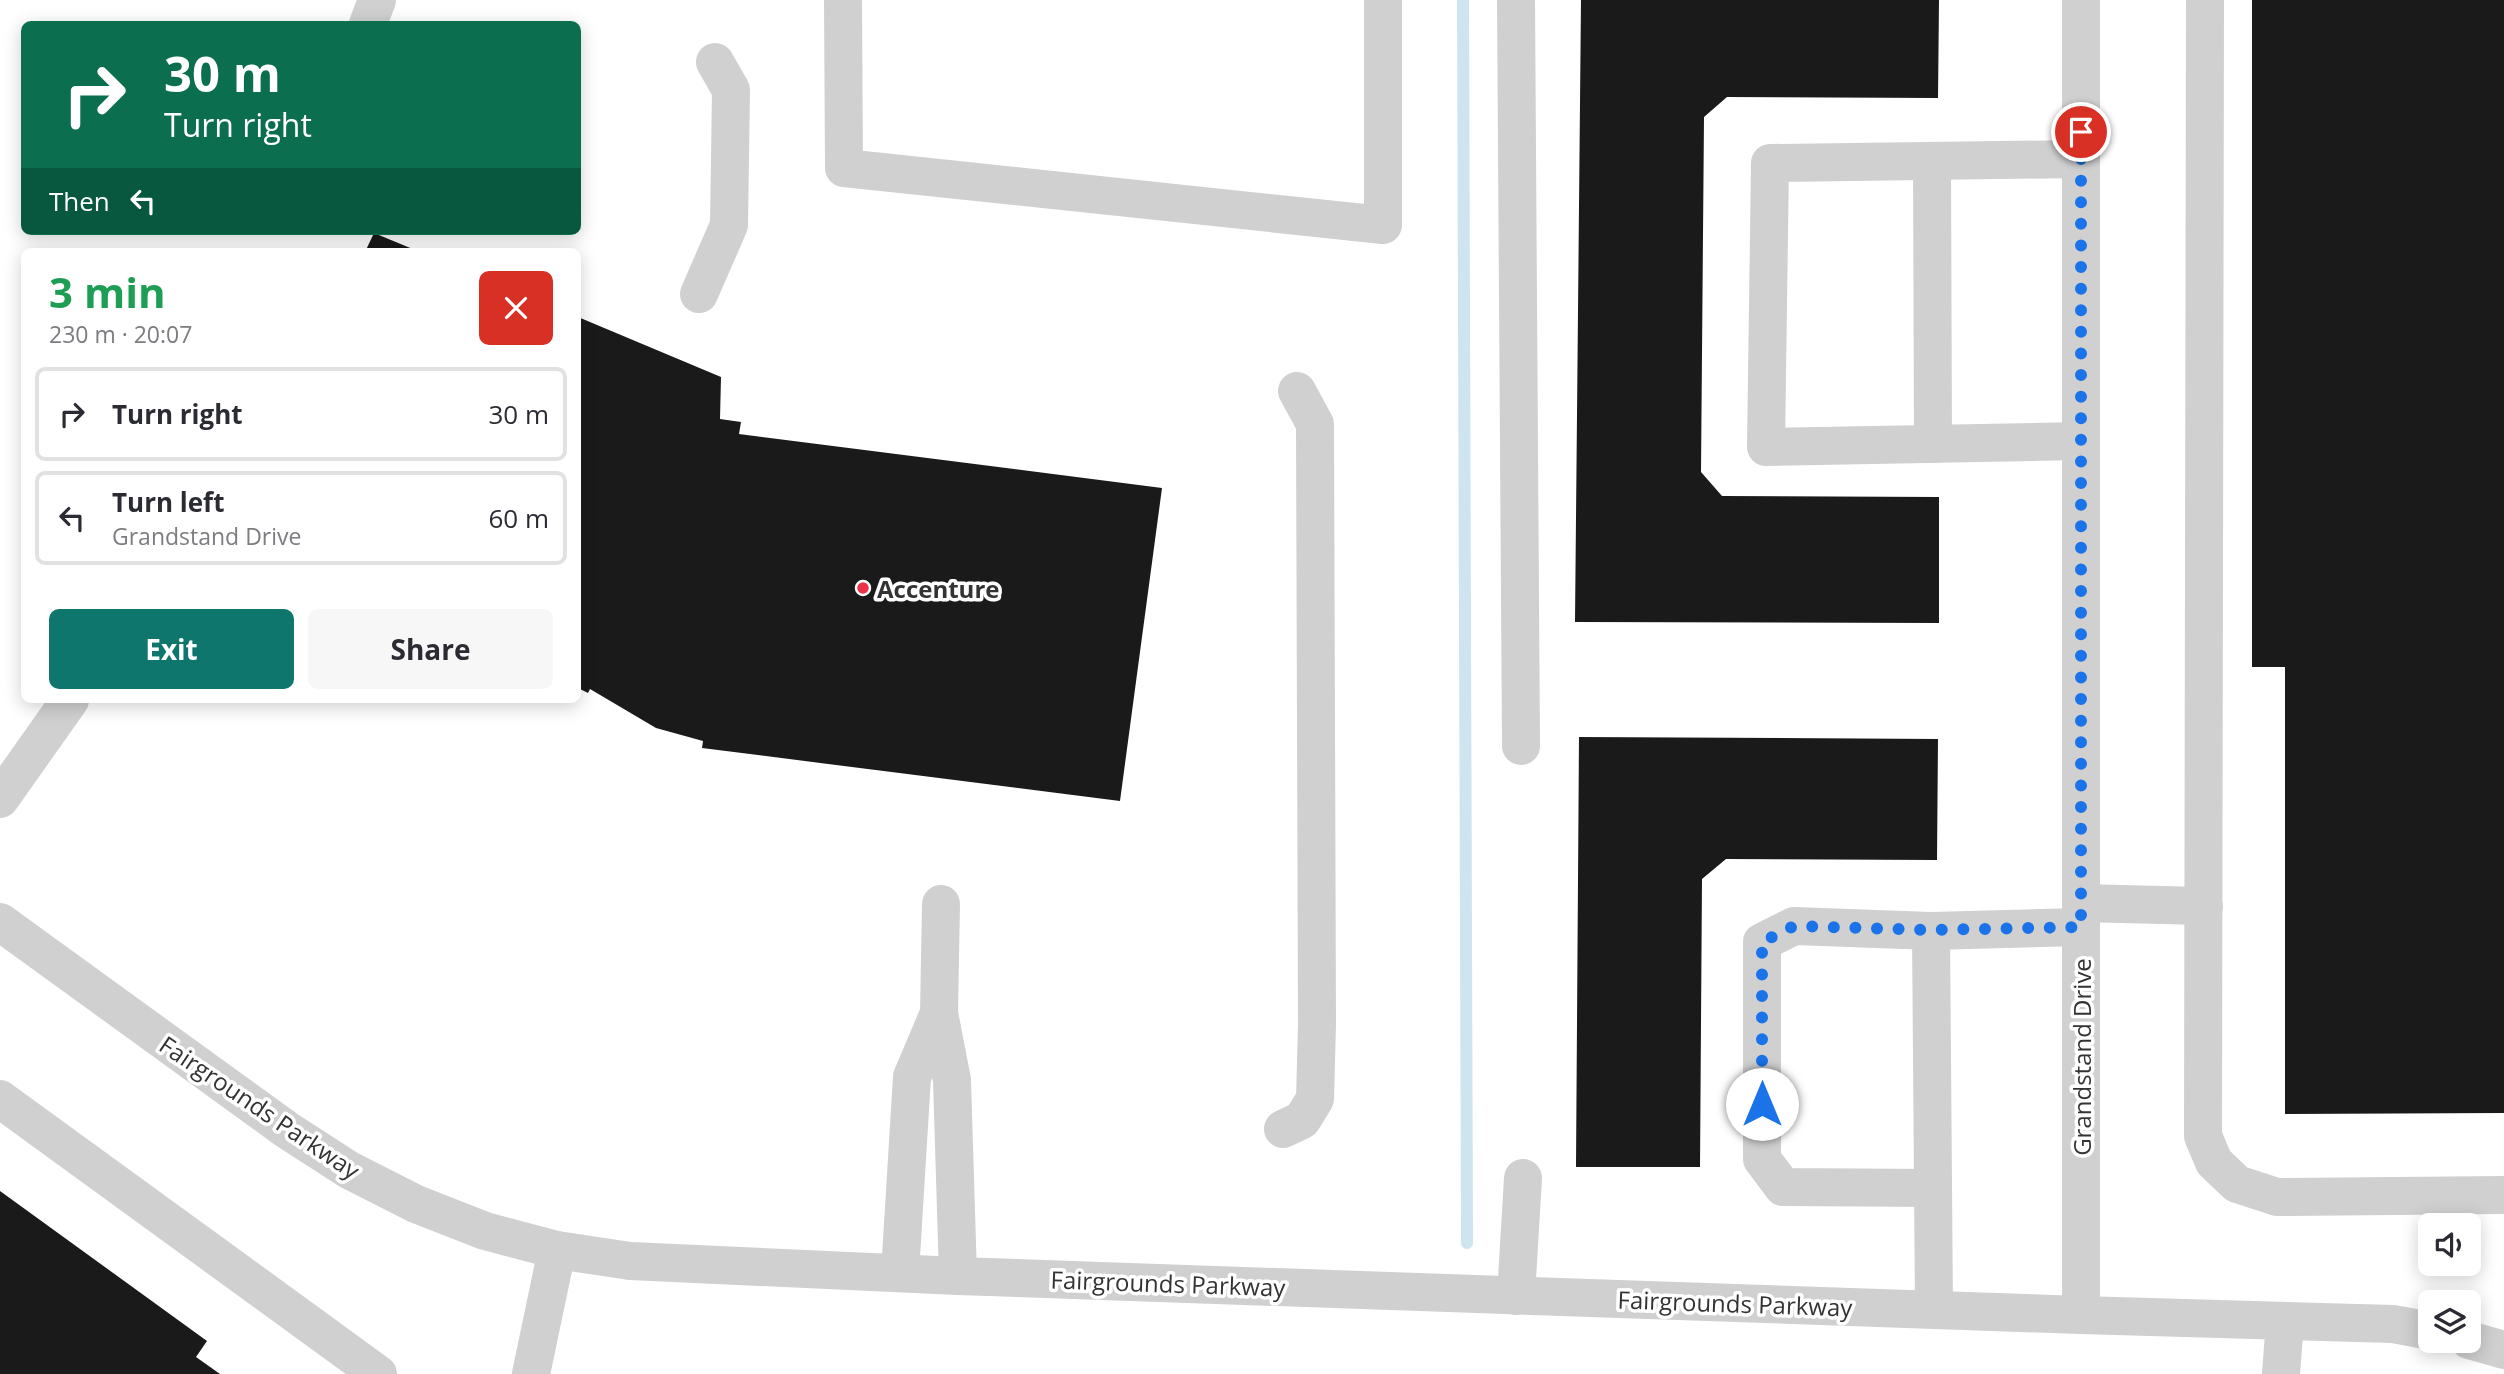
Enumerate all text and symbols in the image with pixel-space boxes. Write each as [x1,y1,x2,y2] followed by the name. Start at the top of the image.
[164,40,281,106] text: 30 m
[49,49,140,140] icon: right
[2051,102,2111,162] pin
[164,103,312,146] text: Turn right
[2062,113,2100,151] icon: arrive
[124,182,162,220] icon: left
[49,183,110,219] text: Then
[49,263,166,320] text: 3 min
[479,271,553,345] button: close
[49,318,192,350] text: 230 m · 20:07
[53,395,91,433] icon: right
[112,396,243,432] text: Turn right
[488,396,549,432] text: 30 m
[112,484,224,520] text: Turn left
[53,499,91,537] icon: left
[488,500,549,536] text: 60 m
[112,520,301,552] text: Grandstand Drive
[877,572,999,605] place label: Accenture
[855,580,871,596] marker: Accenture
[49,609,294,689] button: Exit
[308,609,553,689] button: Share
[2065,958,2098,1156] street label: Grandstand Drive
[153,1028,367,1187] street label: Fairgrounds Parkway
[1725,1067,1799,1141] position arrow
[2418,1213,2481,1353] map controls
[2418,1213,2481,1276] button: sound
[1050,1262,1287,1304] street label: Fairgrounds Parkway
[1617,1282,1854,1324] street label: Fairgrounds Parkway
[2418,1290,2481,1353] button: layers

